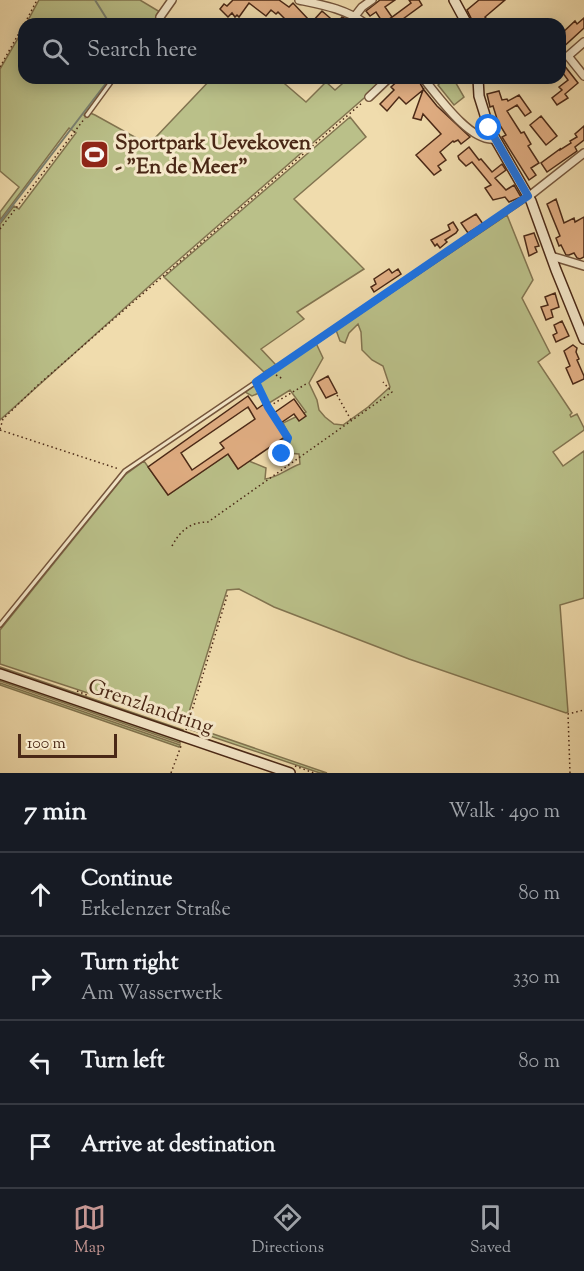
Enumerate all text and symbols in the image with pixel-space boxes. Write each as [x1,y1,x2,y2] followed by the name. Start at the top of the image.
[18,18,566,84] search box
[39,35,72,68] icon: search
[87,35,197,67] text: Search here
[475,114,501,140] route start
[115,129,312,183] place label: Sportpark Uevekoven - "En de Meer"
[78,138,110,170] sports icon: Sportpark Uevekoven - "En de Meer"
[268,440,294,466] route end
[84,672,217,743] street label: Grenzlandring
[18,731,117,758] scale bar
[27,733,66,756] text: 100 m
[24,794,87,831] text: 7 min
[449,798,560,827] text: Walk · 490 m
[81,864,172,896] text: Continue
[24,878,57,911] icon: ahead
[519,880,560,909] text: 80 m
[81,896,231,925] text: Erkelenzer Straße
[81,948,178,980] text: Turn right
[24,962,57,995] icon: right
[513,964,560,993] text: 330 m
[81,980,223,1009] text: Am Wasserwerk
[24,1046,57,1079] icon: left
[81,1046,164,1078] text: Turn left
[519,1048,560,1077] text: 80 m
[24,1130,57,1163] icon: arrive
[81,1130,276,1162] text: Arrive at destination
[73,1201,106,1260] tab: Map
[252,1201,324,1260] tab: Directions
[470,1201,511,1260] tab: Saved

